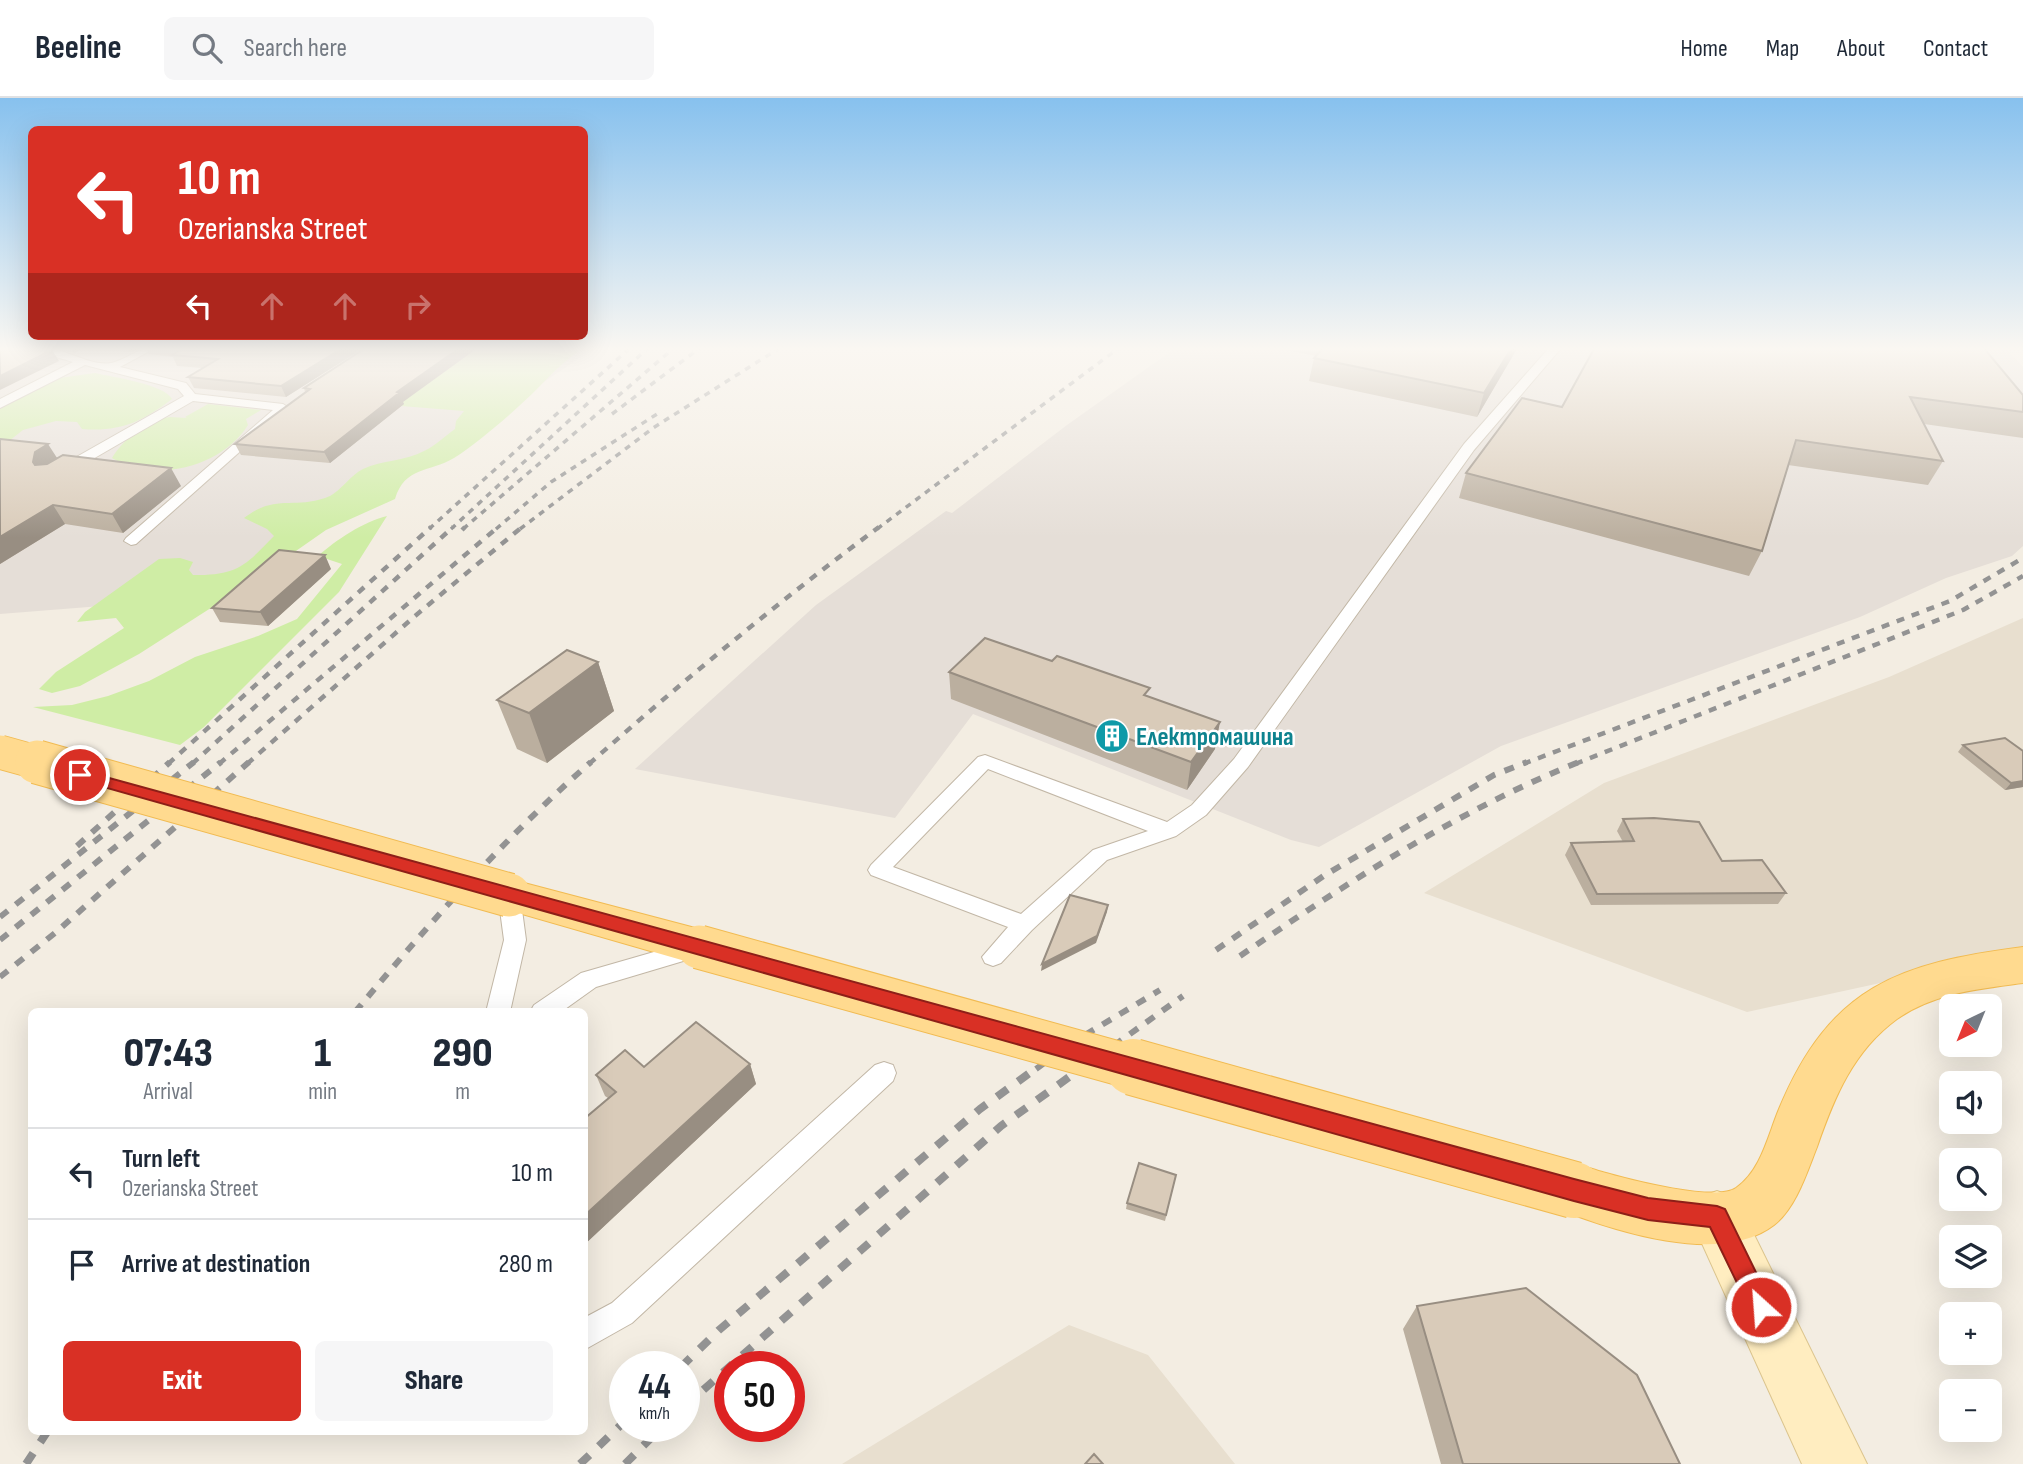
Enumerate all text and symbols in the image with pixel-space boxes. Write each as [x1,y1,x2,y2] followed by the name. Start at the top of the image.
[164,17,654,80] search box
[35,28,122,68] text: Beeline
[188,29,226,67] icon: search
[244,33,347,64] text: Search here
[1680,34,1728,63] text: Home
[1766,34,1799,63] text: Map
[1837,34,1885,63] text: About
[1923,34,1988,63] text: Contact
[178,150,261,209] text: 10 m
[63,154,154,245] icon: left
[178,210,367,249] text: Ozerianska Street
[180,287,218,325] icon: left
[253,287,291,325] icon: ahead
[326,287,364,325] icon: ahead
[399,287,437,325] icon: right
[1093,717,1131,755] building icon: Електромашина
[1136,722,1294,753] place label: Електромашина
[50,745,110,805] pin
[61,756,99,794] icon: arrive
[1939,994,2002,1057] north arrow
[1939,994,2002,1442] map controls
[123,1028,213,1079] text: 07:43
[314,1028,331,1079] text: 1
[433,1028,493,1079] text: 290
[1939,1071,2002,1134] button: sound
[143,1078,193,1106] text: Arrival
[308,1078,337,1106] text: min
[455,1078,470,1106] text: m
[122,1144,200,1175] text: Turn left
[1939,1148,2002,1211] button: search
[63,1155,101,1193] icon: left
[511,1158,553,1189] text: 10 m
[122,1175,258,1203] text: Ozerianska Street
[1939,1225,2002,1288] button: layers
[63,1246,101,1284] icon: arrive
[122,1249,310,1280] text: Arrive at destination
[498,1249,553,1280] text: 280 m
[1724,1270,1798,1344] position arrow
[1939,1302,2002,1365] button: +
[63,1341,301,1421] button: Exit
[315,1341,553,1421] button: Share
[714,1351,805,1442] speed limit sign: 50
[638,1366,671,1409] text: 44
[1939,1379,2002,1442] button: −
[639,1403,670,1424] text: km/h

